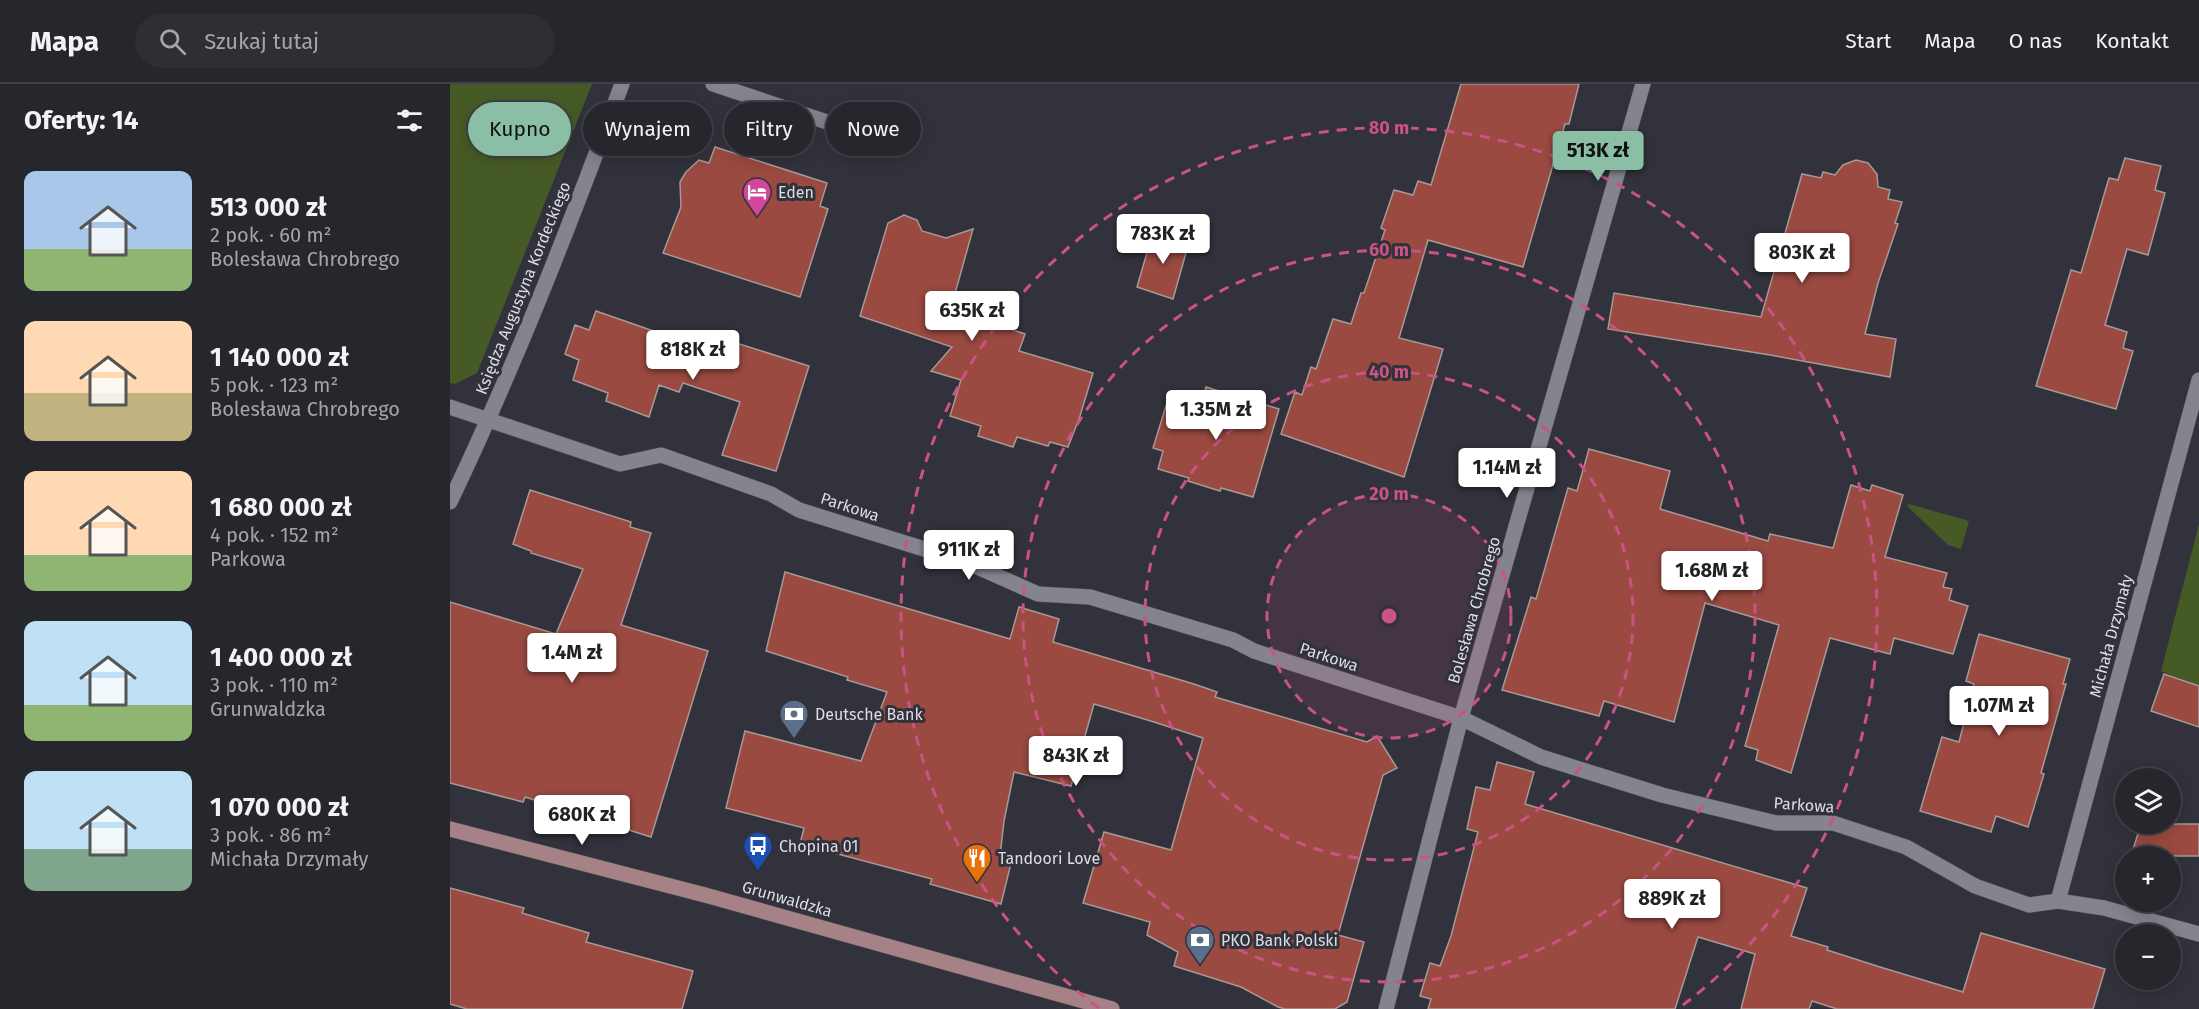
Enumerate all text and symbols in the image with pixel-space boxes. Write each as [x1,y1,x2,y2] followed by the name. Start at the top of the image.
[135,14,555,68] search box
[30,25,99,58] text: Mapa
[156,25,189,58] icon: search
[204,28,319,55] text: Szukaj tutaj
[1845,28,1891,54] text: Start
[1924,28,1976,54] text: Mapa
[2009,28,2062,54] text: O nas
[2095,28,2169,54] text: Kontakt
[468,102,571,156] chip: Kupno
[583,102,712,156] chip: Wynajem
[724,102,814,156] chip: Filtry
[826,102,921,156] chip: Nowe
[393,104,426,137] icon: filters
[24,105,138,136] text: Oferty: 14
[1369,117,1409,139] text: 80 m
[1543,131,1653,182] pin: 513K zł
[1567,138,1629,162] text: 513K zł
[741,176,773,218] hotel icon: Eden
[472,179,574,397] street label: Księdza Augustyna Kordeckiego
[778,183,814,202] place label: Eden
[210,192,327,223] text: 513 000 zł
[72,195,144,267] icon: home
[1108,214,1218,265] pin: 783K zł
[1131,221,1195,245] text: 783K zł
[210,223,331,247] text: 2 pok. · 60 m²
[1747,233,1857,284] pin: 803K zł
[1369,239,1409,261] text: 60 m
[1769,240,1836,264] text: 803K zł
[210,247,400,271] text: Bolesława Chrobrego
[917,291,1027,342] pin: 635K zł
[939,298,1005,322] text: 635K zł
[638,330,748,381] pin: 818K zł
[660,337,726,361] text: 818K zł
[210,342,349,373] text: 1 140 000 zł
[72,345,144,417] icon: home
[1369,361,1409,383] text: 40 m
[210,373,338,397] text: 5 pok. · 123 m²
[1154,390,1278,441] pin: 1.35M zł
[210,397,400,421] text: Bolesława Chrobrego
[1180,397,1252,421] text: 1.35M zł
[1445,448,1569,499] pin: 1.14M zł
[1472,455,1542,479] text: 1.14M zł
[1369,483,1409,505] text: 20 m
[818,489,882,525] street label: Parkowa
[210,492,352,523] text: 1 680 000 zł
[72,495,144,567] icon: home
[210,523,339,547] text: 4 pok. · 152 m²
[914,530,1024,581] pin: 911K zł
[1444,534,1504,686] street label: Bolesława Chrobrego
[938,537,1000,561] text: 911K zł
[210,547,286,571] text: Parkowa
[1650,551,1774,602] pin: 1.68M zł
[1675,558,1749,582] text: 1.68M zł
[2085,572,2137,700] street label: Michała Drzymały
[1379,606,1399,626] centre of rings
[517,633,627,684] pin: 1.4M zł
[1297,639,1361,675] street label: Parkowa
[541,640,603,664] text: 1.4M zł
[210,642,352,673] text: 1 400 000 zł
[72,645,144,717] icon: home
[210,673,338,697] text: 3 pok. · 110 m²
[1937,686,2061,737] pin: 1.07M zł
[1964,693,2035,717] text: 1.07M zł
[210,697,326,721] text: Grunwaldzka
[778,698,810,740] bank icon: Deutsche Bank
[815,705,923,724] place label: Deutsche Bank
[1021,736,1131,787] pin: 843K zł
[1043,743,1109,767] text: 843K zł
[2115,768,2181,990] map controls
[2115,768,2181,834] button: layers
[210,792,349,823] text: 1 070 000 zł
[1773,793,1835,817] street label: Parkowa
[72,795,144,867] icon: home
[527,795,637,846] pin: 680K zł
[548,802,616,826] text: 680K zł
[210,823,331,847] text: 3 pok. · 86 m²
[742,830,774,872] bus stop icon: Chopina 01
[779,837,858,856] place label: Chopina 01
[961,842,993,884] restaurant icon: Tandoori Love
[2115,846,2181,912] button: +
[210,847,368,871] text: Michała Drzymały
[998,849,1100,868] place label: Tandoori Love
[740,877,834,921] street label: Grunwaldzka
[1617,879,1727,930] pin: 889K zł
[1638,886,1706,910] text: 889K zł
[1184,924,1216,966] bank icon: PKO Bank Polski
[2115,924,2181,990] button: −
[1221,931,1338,950] place label: PKO Bank Polski

